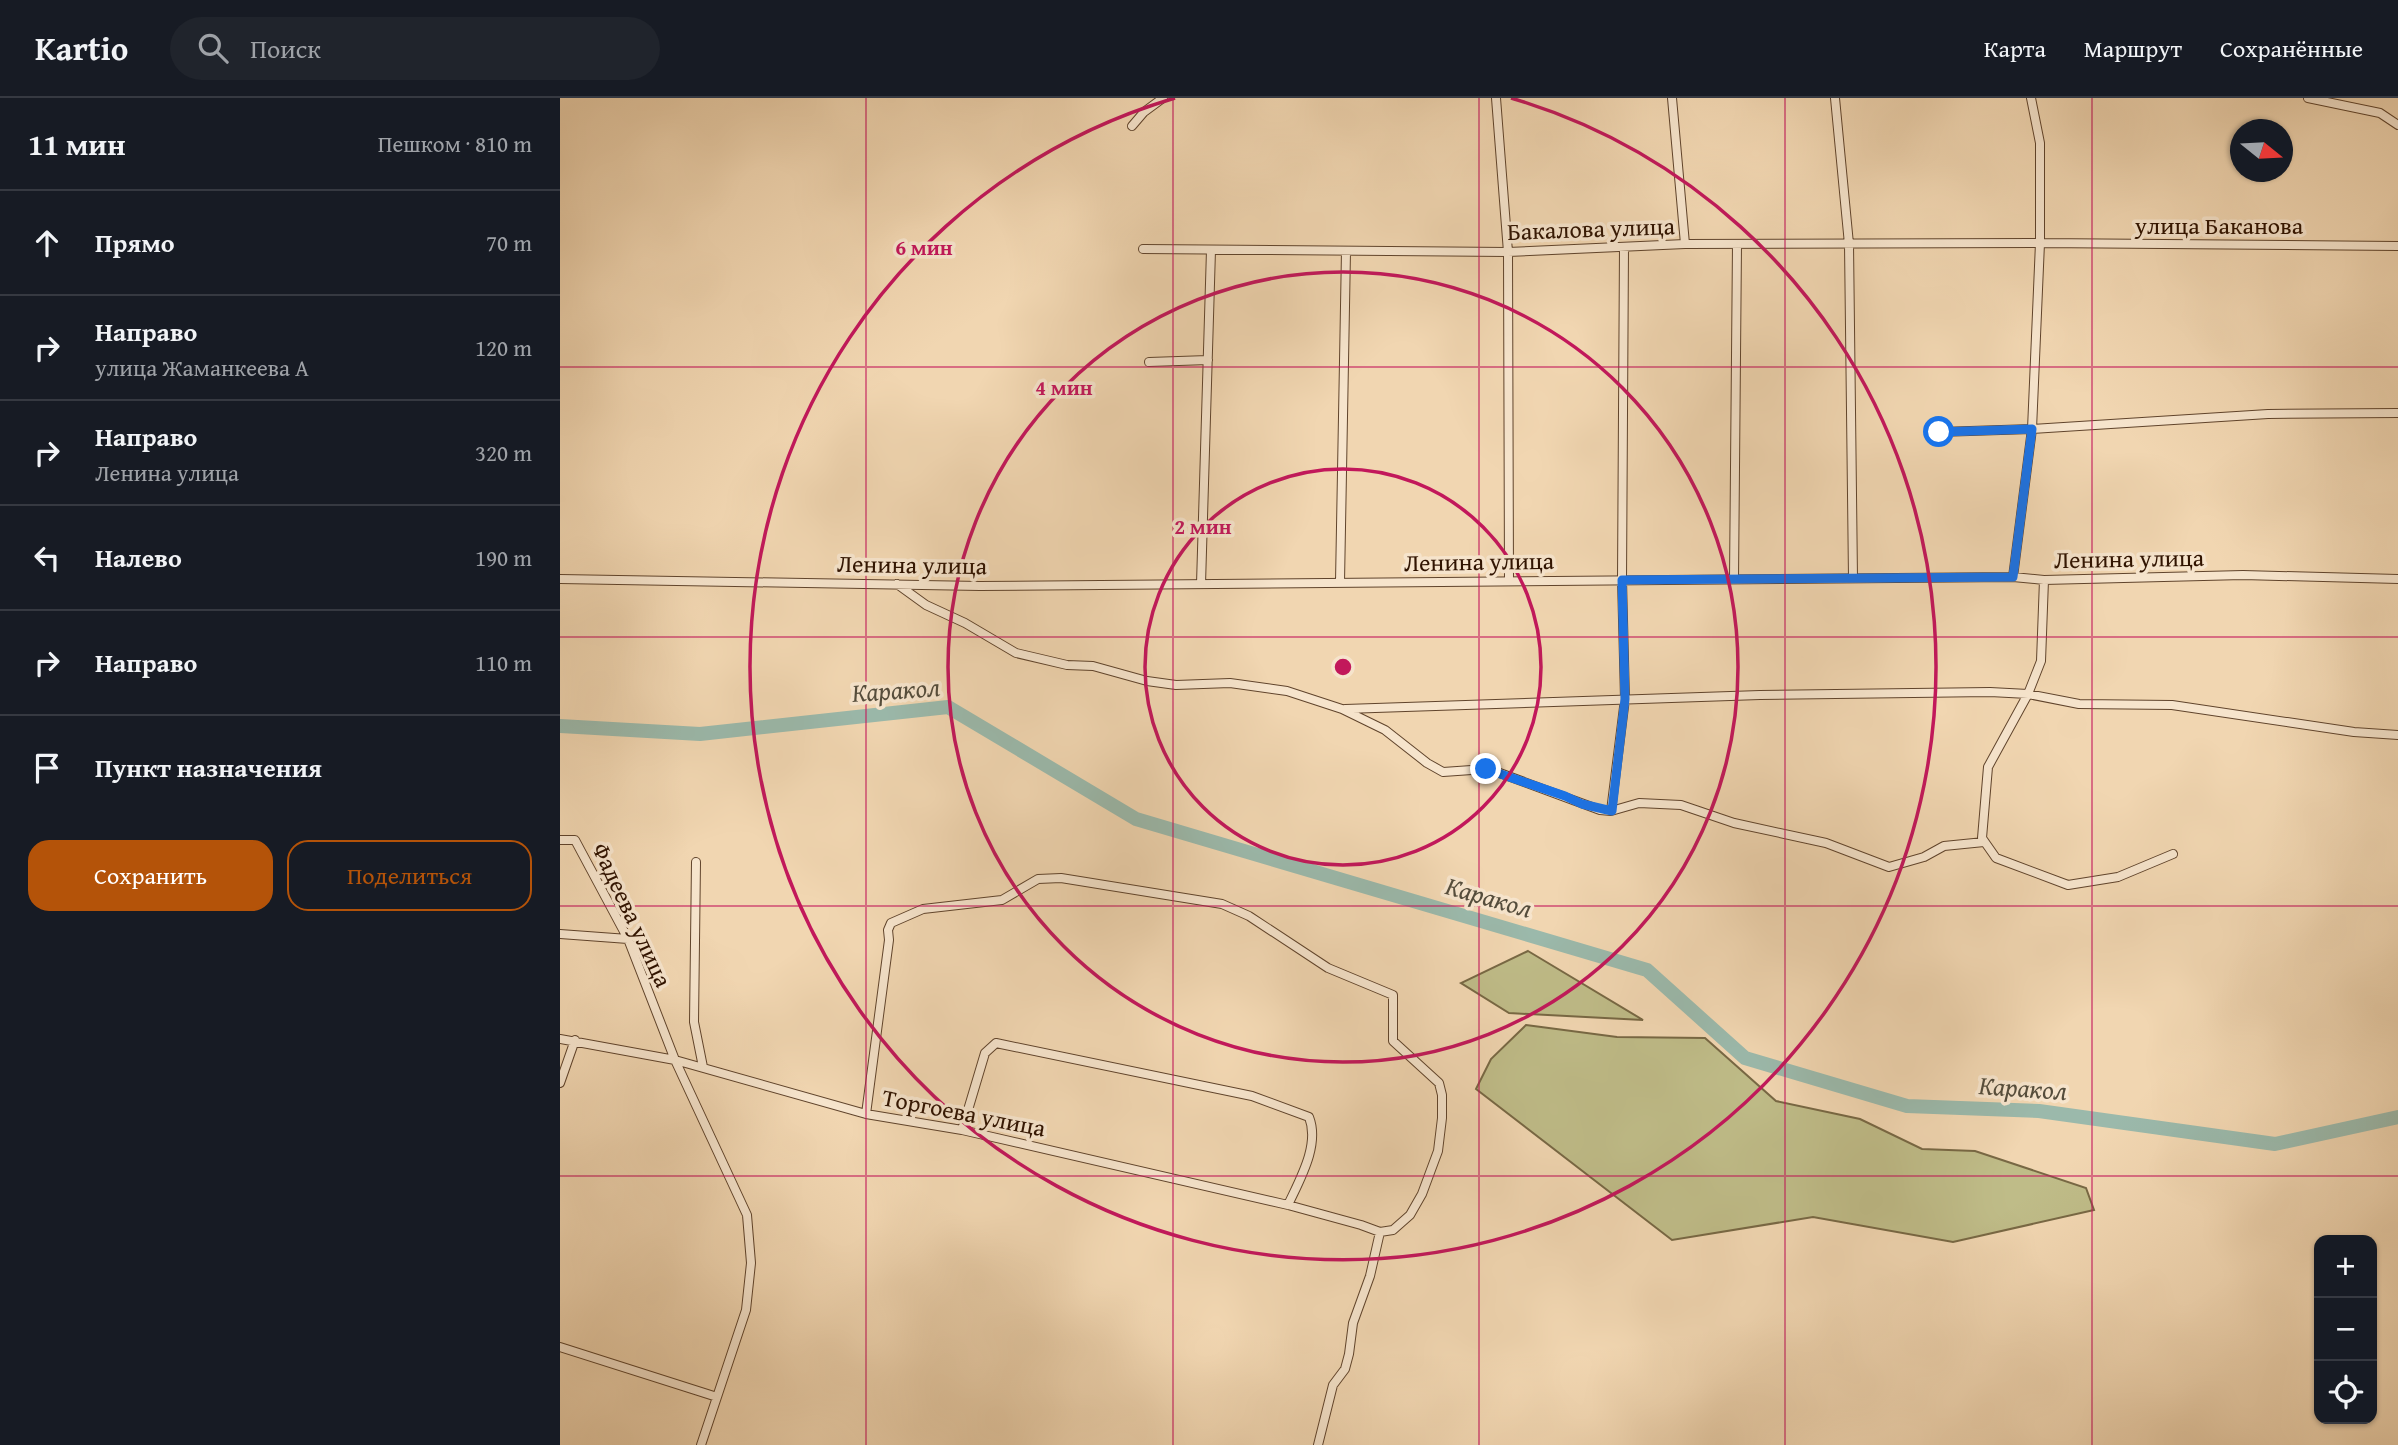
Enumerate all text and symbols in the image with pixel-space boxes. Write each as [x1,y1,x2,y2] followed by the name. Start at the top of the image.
[170,17,660,80] search box
[35,24,128,72] text: Kartio
[194,29,232,67] icon: search
[250,29,321,68] text: Поиск
[1984,31,2046,66] text: Карта
[2084,31,2182,66] text: Маршрут
[2220,31,2363,66] text: Сохранённые
[2230,119,2293,182] north arrow
[28,122,126,166] text: 11 мин
[378,127,532,160] text: Пешком · 810 m
[1507,208,1676,249] street label: Бакалова улица
[2134,208,2304,243] street label: улица Баканова
[95,223,175,262] text: Прямо
[28,224,66,262] icon: ahead
[486,226,532,259] text: 70 m
[895,232,953,263] text: 6 мин
[95,312,197,351] text: Направо
[28,329,66,367] icon: right
[475,331,532,364] text: 120 m
[95,351,309,384] text: улица Жаманкеева А
[1035,372,1093,403] text: 4 мин
[1923,416,1954,447] route start
[95,417,197,456] text: Направо
[28,434,66,472] icon: right
[475,436,532,469] text: 320 m
[95,456,239,489] text: Ленина улица
[1174,511,1232,542] text: 2 мин
[95,538,182,577] text: Налево
[28,539,66,577] icon: left
[2054,540,2205,577] street label: Ленина улица
[475,541,532,574] text: 190 m
[1404,543,1555,580] street label: Ленина улица
[837,546,988,583] street label: Ленина улица
[95,643,197,682] text: Направо
[28,644,66,682] icon: right
[475,646,532,679] text: 110 m
[1331,655,1355,679] centre of rings
[851,667,942,712] water label: Каракол
[95,748,322,787] text: Пункт назначения
[28,749,66,787] icon: arrive
[1470,753,1501,784] route end
[584,837,681,993] street label: Фадеева улица
[28,840,273,911] button: Сохранить
[287,840,532,911] button: Поделиться
[1441,866,1538,928] water label: Каракол
[1978,1065,2069,1110] water label: Каракол
[880,1080,1049,1146] street label: Торгоева улица
[2314,1235,2377,1424] map controls
[2314,1235,2377,1298] button: +
[2314,1298,2377,1361] button: −
[2314,1361,2377,1424] button: locate

